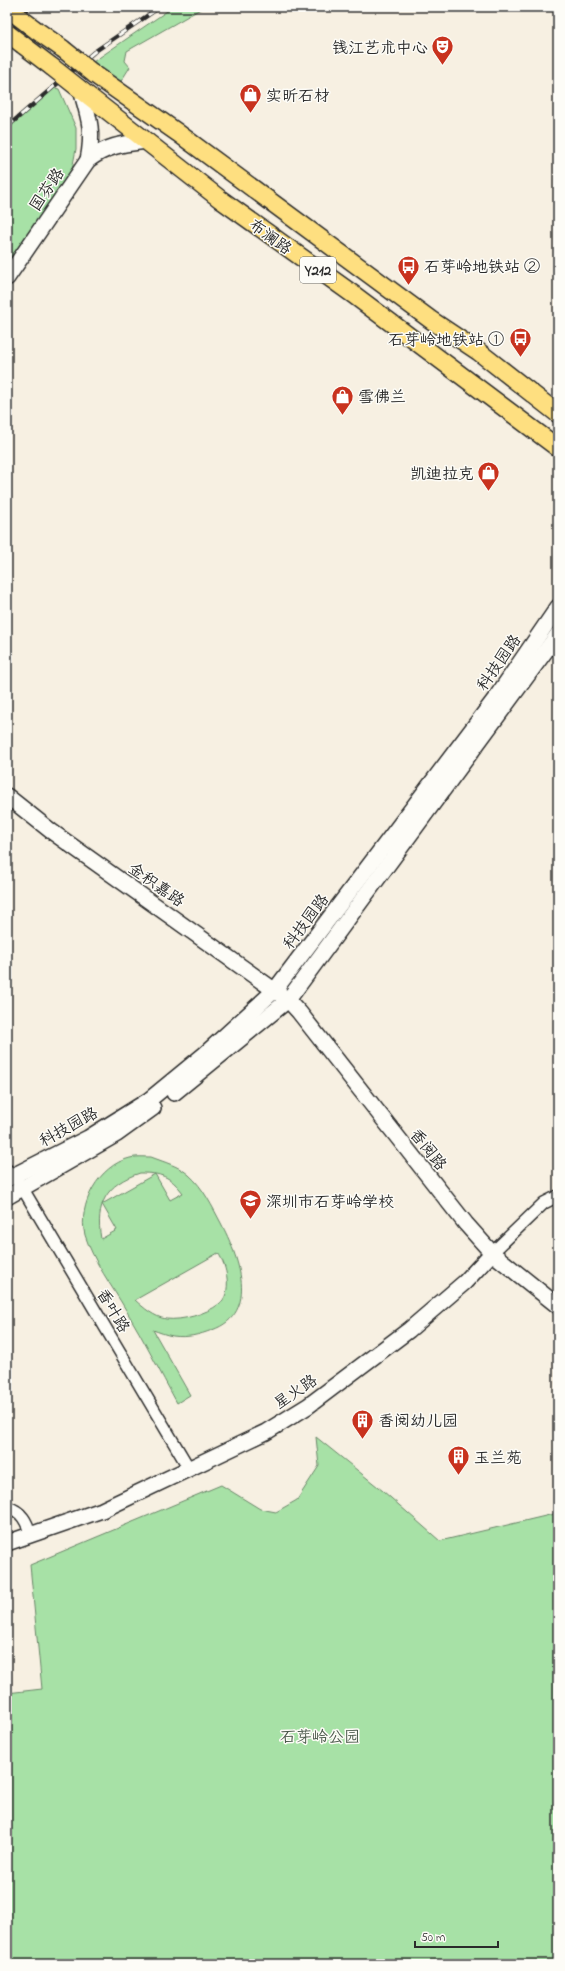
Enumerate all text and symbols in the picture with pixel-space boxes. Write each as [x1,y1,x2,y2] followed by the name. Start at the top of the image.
[430,34,456,67] theatre icon: 钱江艺术中心
[332,37,428,61] place label: 钱江艺术中心
[238,82,264,115] shop icon: 实昕石材
[266,85,330,109] place label: 实昕石材
[24,164,71,217] street label: 国芬路
[243,214,296,261] street label: 布澜路
[396,253,422,286] bus stop icon: 石芽岭地铁站 ②
[424,256,540,280] place label: 石芽岭地铁站 ②
[300,257,336,283] road number: Y212
[507,326,533,359] bus stop icon: 石芽岭地铁站 ①
[388,329,504,353] place label: 石芽岭地铁站 ①
[329,383,355,416] shop icon: 雪佛兰
[358,386,406,410] place label: 雪佛兰
[476,460,502,493] shop icon: 凯迪拉克
[410,463,474,487] place label: 凯迪拉克
[471,630,528,696] street label: 科技园路
[123,857,189,914] street label: 金积嘉路
[278,889,335,955] street label: 科技园路
[35,1102,103,1154] street label: 科技园路
[403,1124,452,1176] street label: 香阅路
[238,1188,264,1221] school or university icon: 深圳市石芽岭学校
[266,1191,394,1215] place label: 深圳市石芽岭学校
[90,1284,135,1338] street label: 香叶路
[270,1369,323,1416] street label: 星火路
[349,1407,375,1440] building icon: 香阅幼儿园
[378,1410,458,1434] place label: 香阅幼儿园
[446,1444,472,1477] building icon: 玉兰苑
[474,1447,522,1471] place label: 玉兰苑
[280,1726,360,1750] park label: 石芽岭公园
[415,1923,498,1949] scale bar
[421,1929,445,1947] text: 50 m

